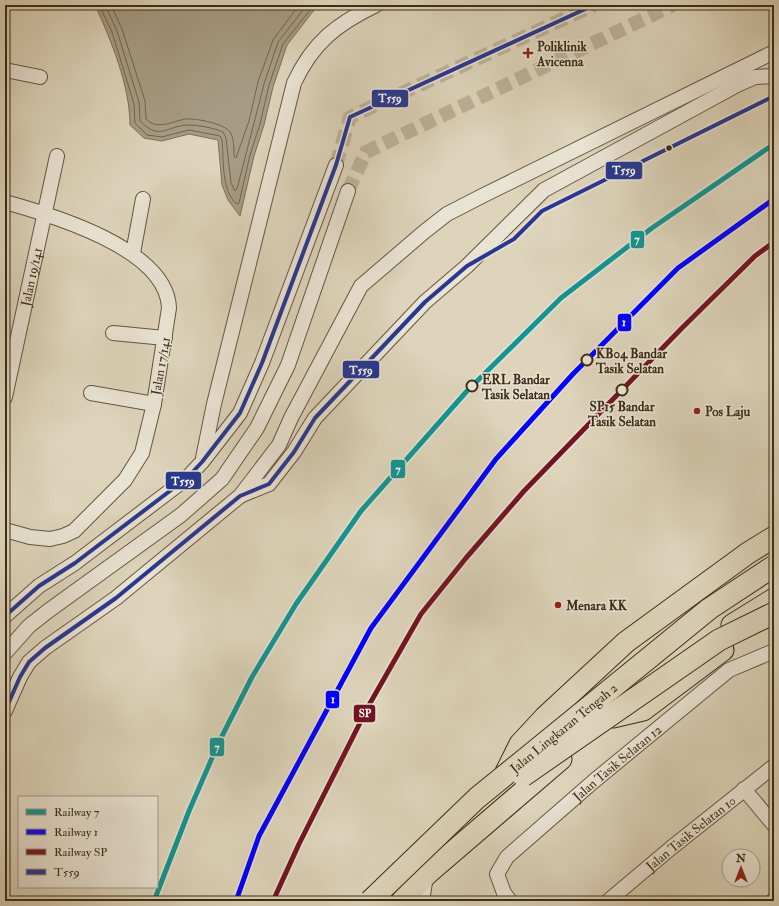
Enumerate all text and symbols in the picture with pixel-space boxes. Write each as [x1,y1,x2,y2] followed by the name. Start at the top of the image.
[536,39,587,70] place label: Poliklinik Avicenna
[522,47,534,59] marker: Poliklinik Avicenna
[371,89,409,108] line badge: T559
[377,92,402,105] text: T559
[664,143,674,153] unlabelled marker
[605,161,643,180] line badge: T559
[611,164,636,177] text: T559
[630,230,645,249] line badge: 7
[634,233,640,246] text: 7
[18,246,46,309] street label: Jalan 19/141
[617,313,632,332] line badge: 1
[622,316,626,329] text: 1
[148,336,174,397] street label: Jalan 17/141
[595,346,668,377] place label: KB04 Bandar Tasik Selatan
[580,353,594,367] marker: KB04 Bandar Tasik Selatan
[342,360,380,379] line badge: T559
[348,364,373,377] text: T559
[481,372,551,403] place label: ERL Bandar Tasik Selatan
[465,379,479,393] marker: ERL Bandar Tasik Selatan
[615,383,629,397] marker: SP15 Bandar Tasik Selatan
[587,399,656,430] place label: SP15 Bandar Tasik Selatan
[705,404,750,420] place label: Pos Laju
[692,406,702,416] marker: Pos Laju
[390,459,406,479] line badge: 7
[395,463,401,476] text: 7
[165,471,202,490] line badge: T559
[170,475,195,488] text: T559
[565,598,628,614] place label: Menara KK
[553,600,563,610] marker: Menara KK
[506,680,621,777] street label: Jalan Lingkaran Tengah 2
[325,690,340,709] line badge: 1
[331,693,335,706] text: 1
[353,704,376,723] line badge: SP
[359,707,372,720] text: SP
[569,721,666,805] street label: Jalan Tasik Selatan 12
[209,737,225,757] line badge: 7
[214,741,220,754] text: 7
[642,793,739,875] street label: Jalan Tasik Selatan 10
[18,796,158,888] legend
[54,805,100,820] text: Railway 7
[54,825,98,840] text: Railway 1
[54,845,107,860] text: Railway SP
[721,848,761,888] north arrow
[735,852,747,865] text: N
[54,865,80,880] text: T559

